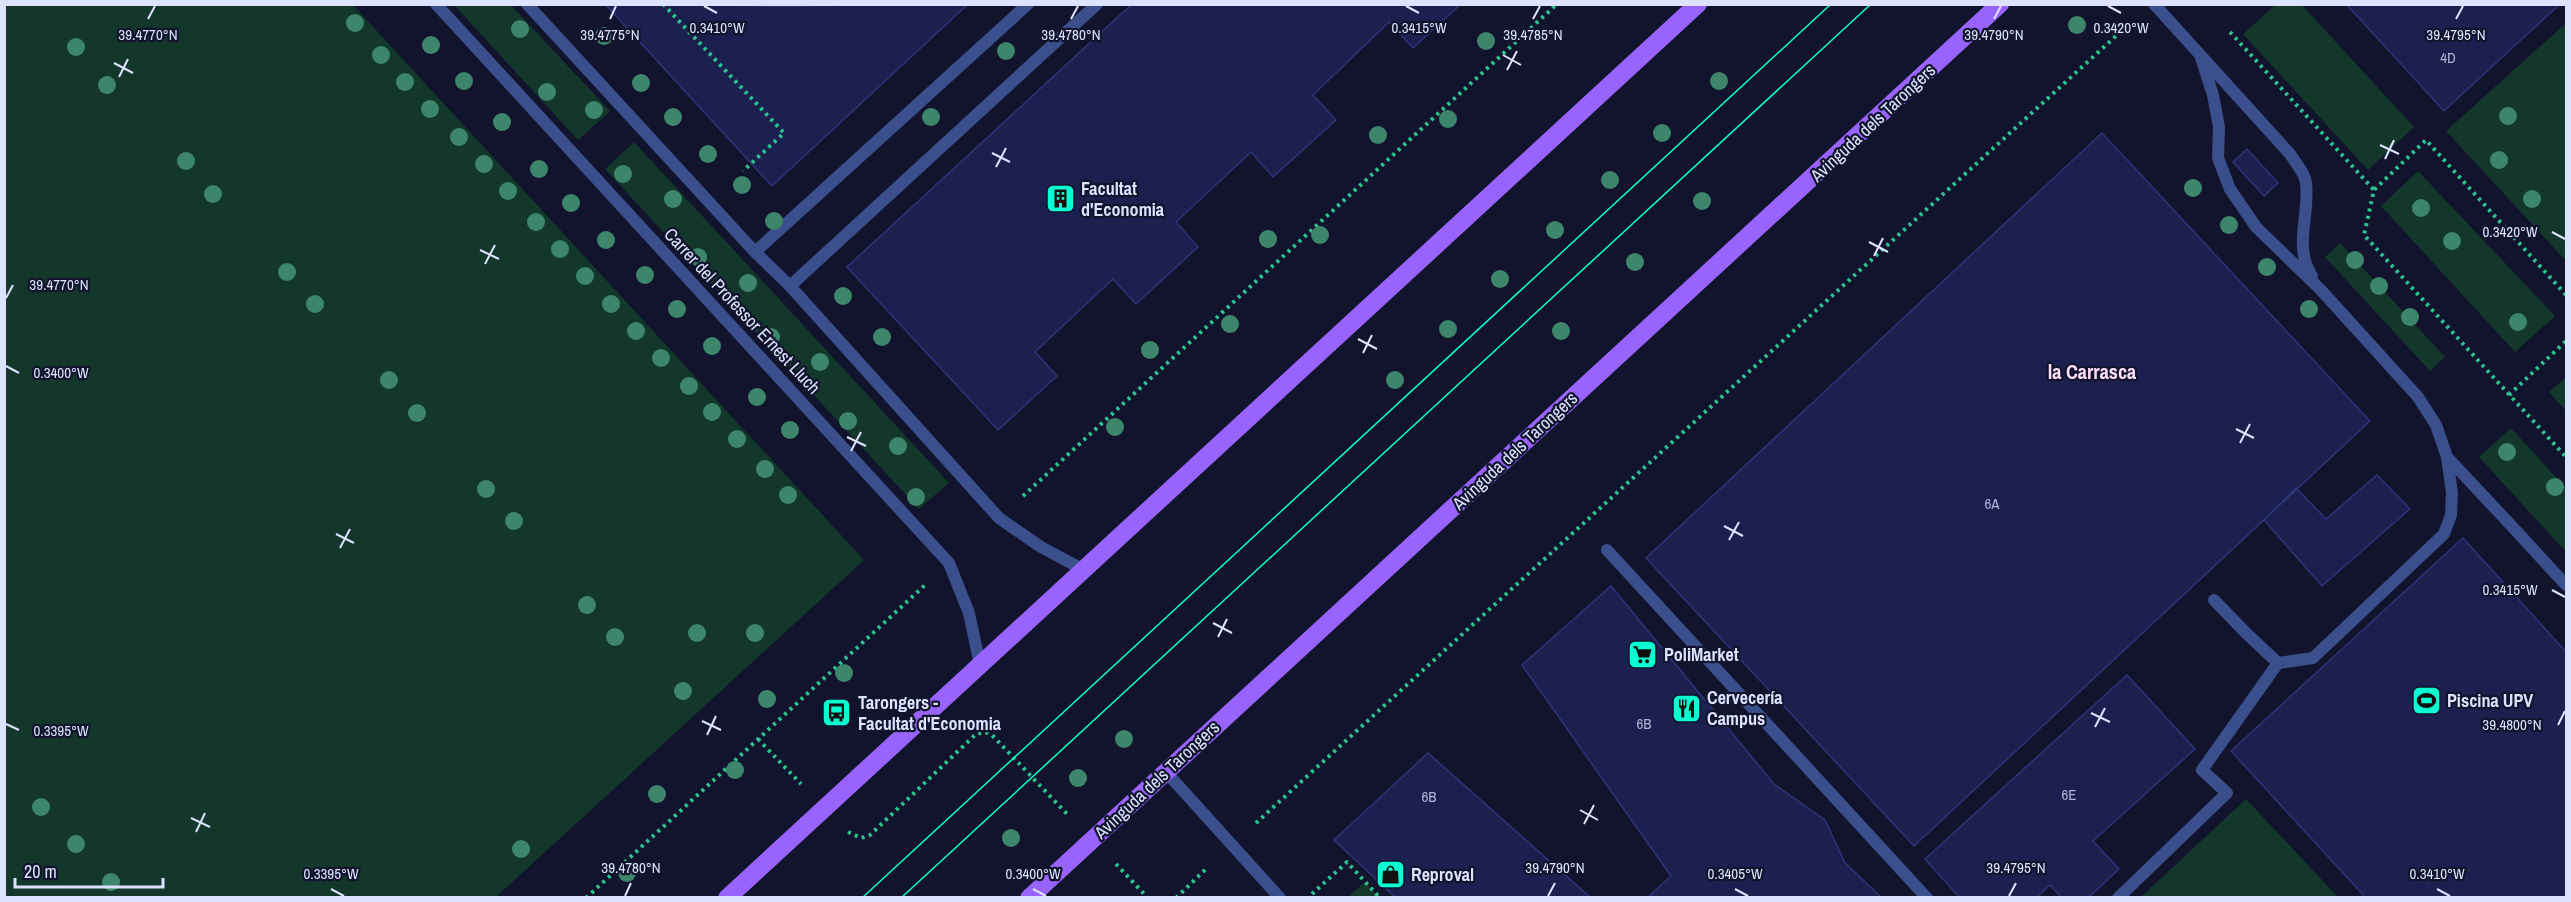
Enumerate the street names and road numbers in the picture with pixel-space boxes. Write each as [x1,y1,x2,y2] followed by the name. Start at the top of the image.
[1804,58,1941,188] street label: Avinguda dels Tarongers
[659,222,826,399] street label: Carrer del Professor Ernest Lluch
[1446,386,1583,516] street label: Avinguda dels Tarongers
[1088,715,1225,845] street label: Avinguda dels Tarongers

